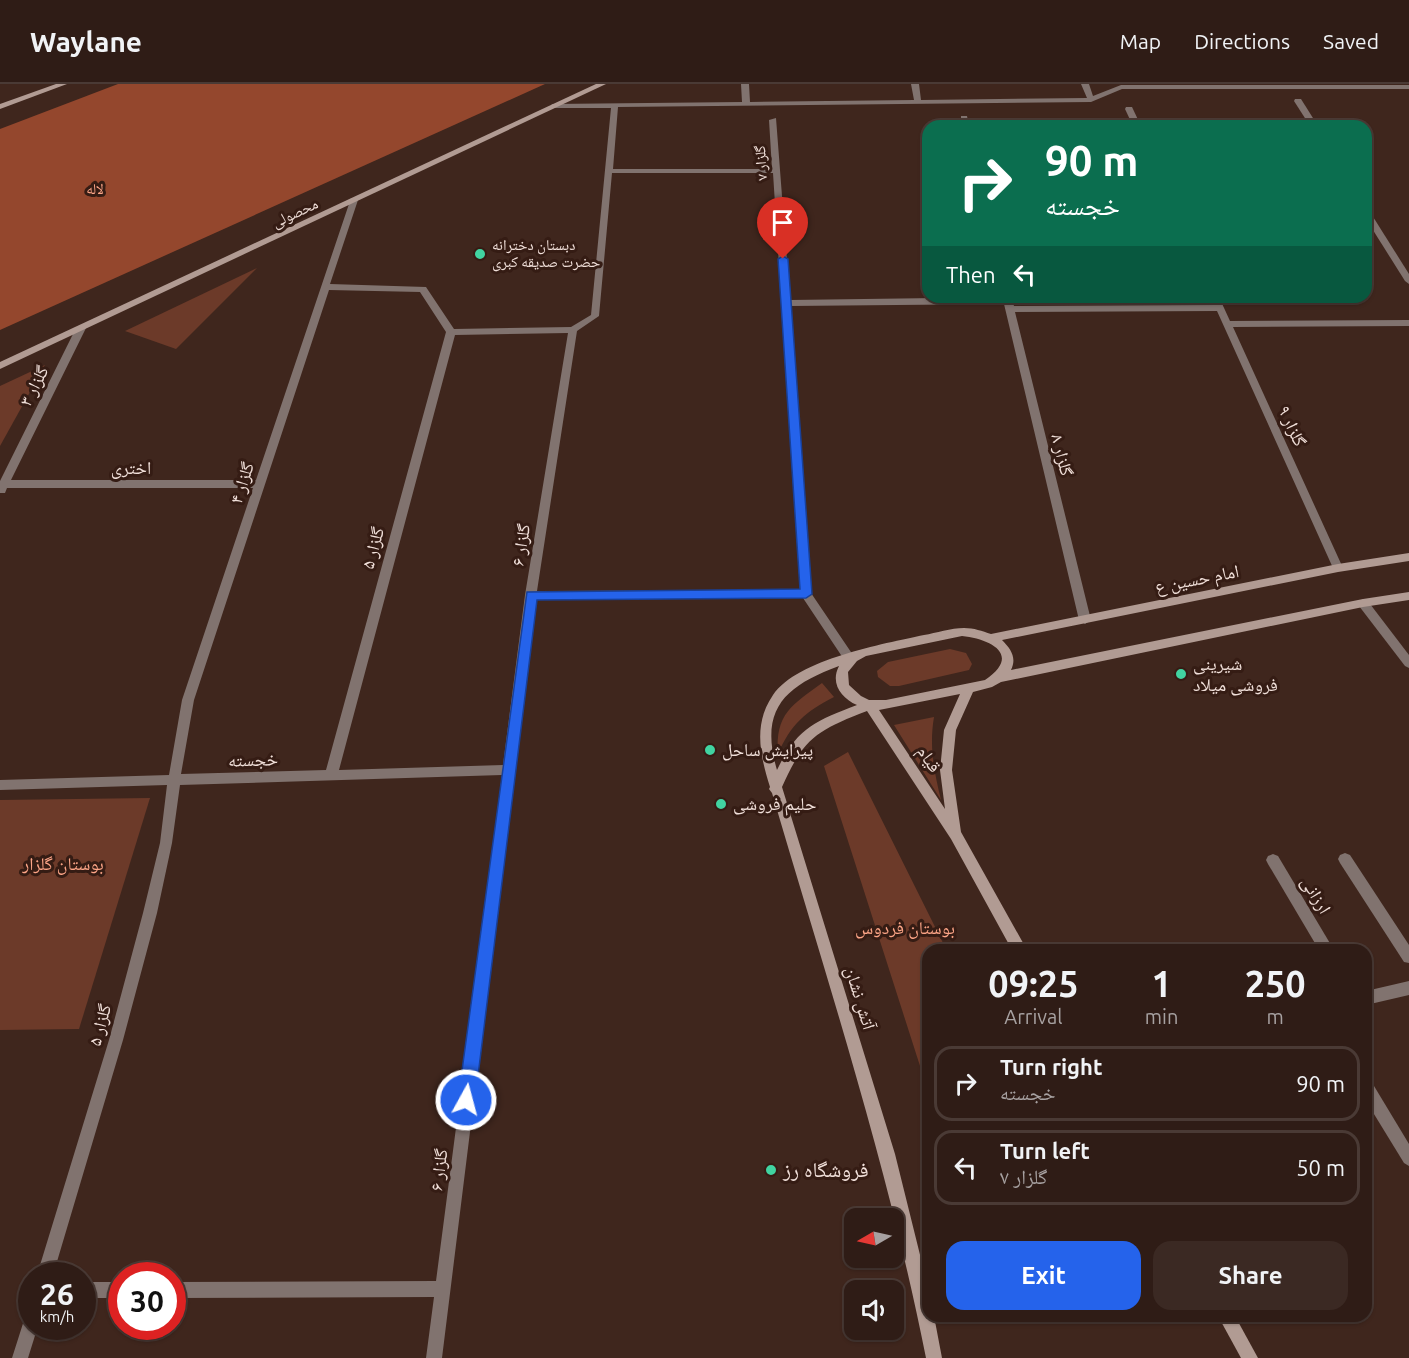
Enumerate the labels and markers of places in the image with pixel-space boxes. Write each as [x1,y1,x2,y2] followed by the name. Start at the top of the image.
[757,197,808,259] pin
[492,236,601,272] place label: دبستان دخترانه حضرت صدیقه کبری
[473,247,487,261] marker: دبستان دخترانه حضرت صدیقه کبری
[1193,653,1278,696] place label: شیرینی فروشی میلاد
[1174,667,1188,681] marker: شیرینی فروشی میلاد
[722,739,813,761] place label: پیرایش ساحل
[703,743,717,757] marker: پیرایش ساحل
[733,793,816,816] place label: حلیم فروشی
[714,797,728,811] marker: حلیم فروشی
[782,1157,869,1181] place label: فروشگاه رز
[764,1163,778,1177] marker: فروشگاه رز

